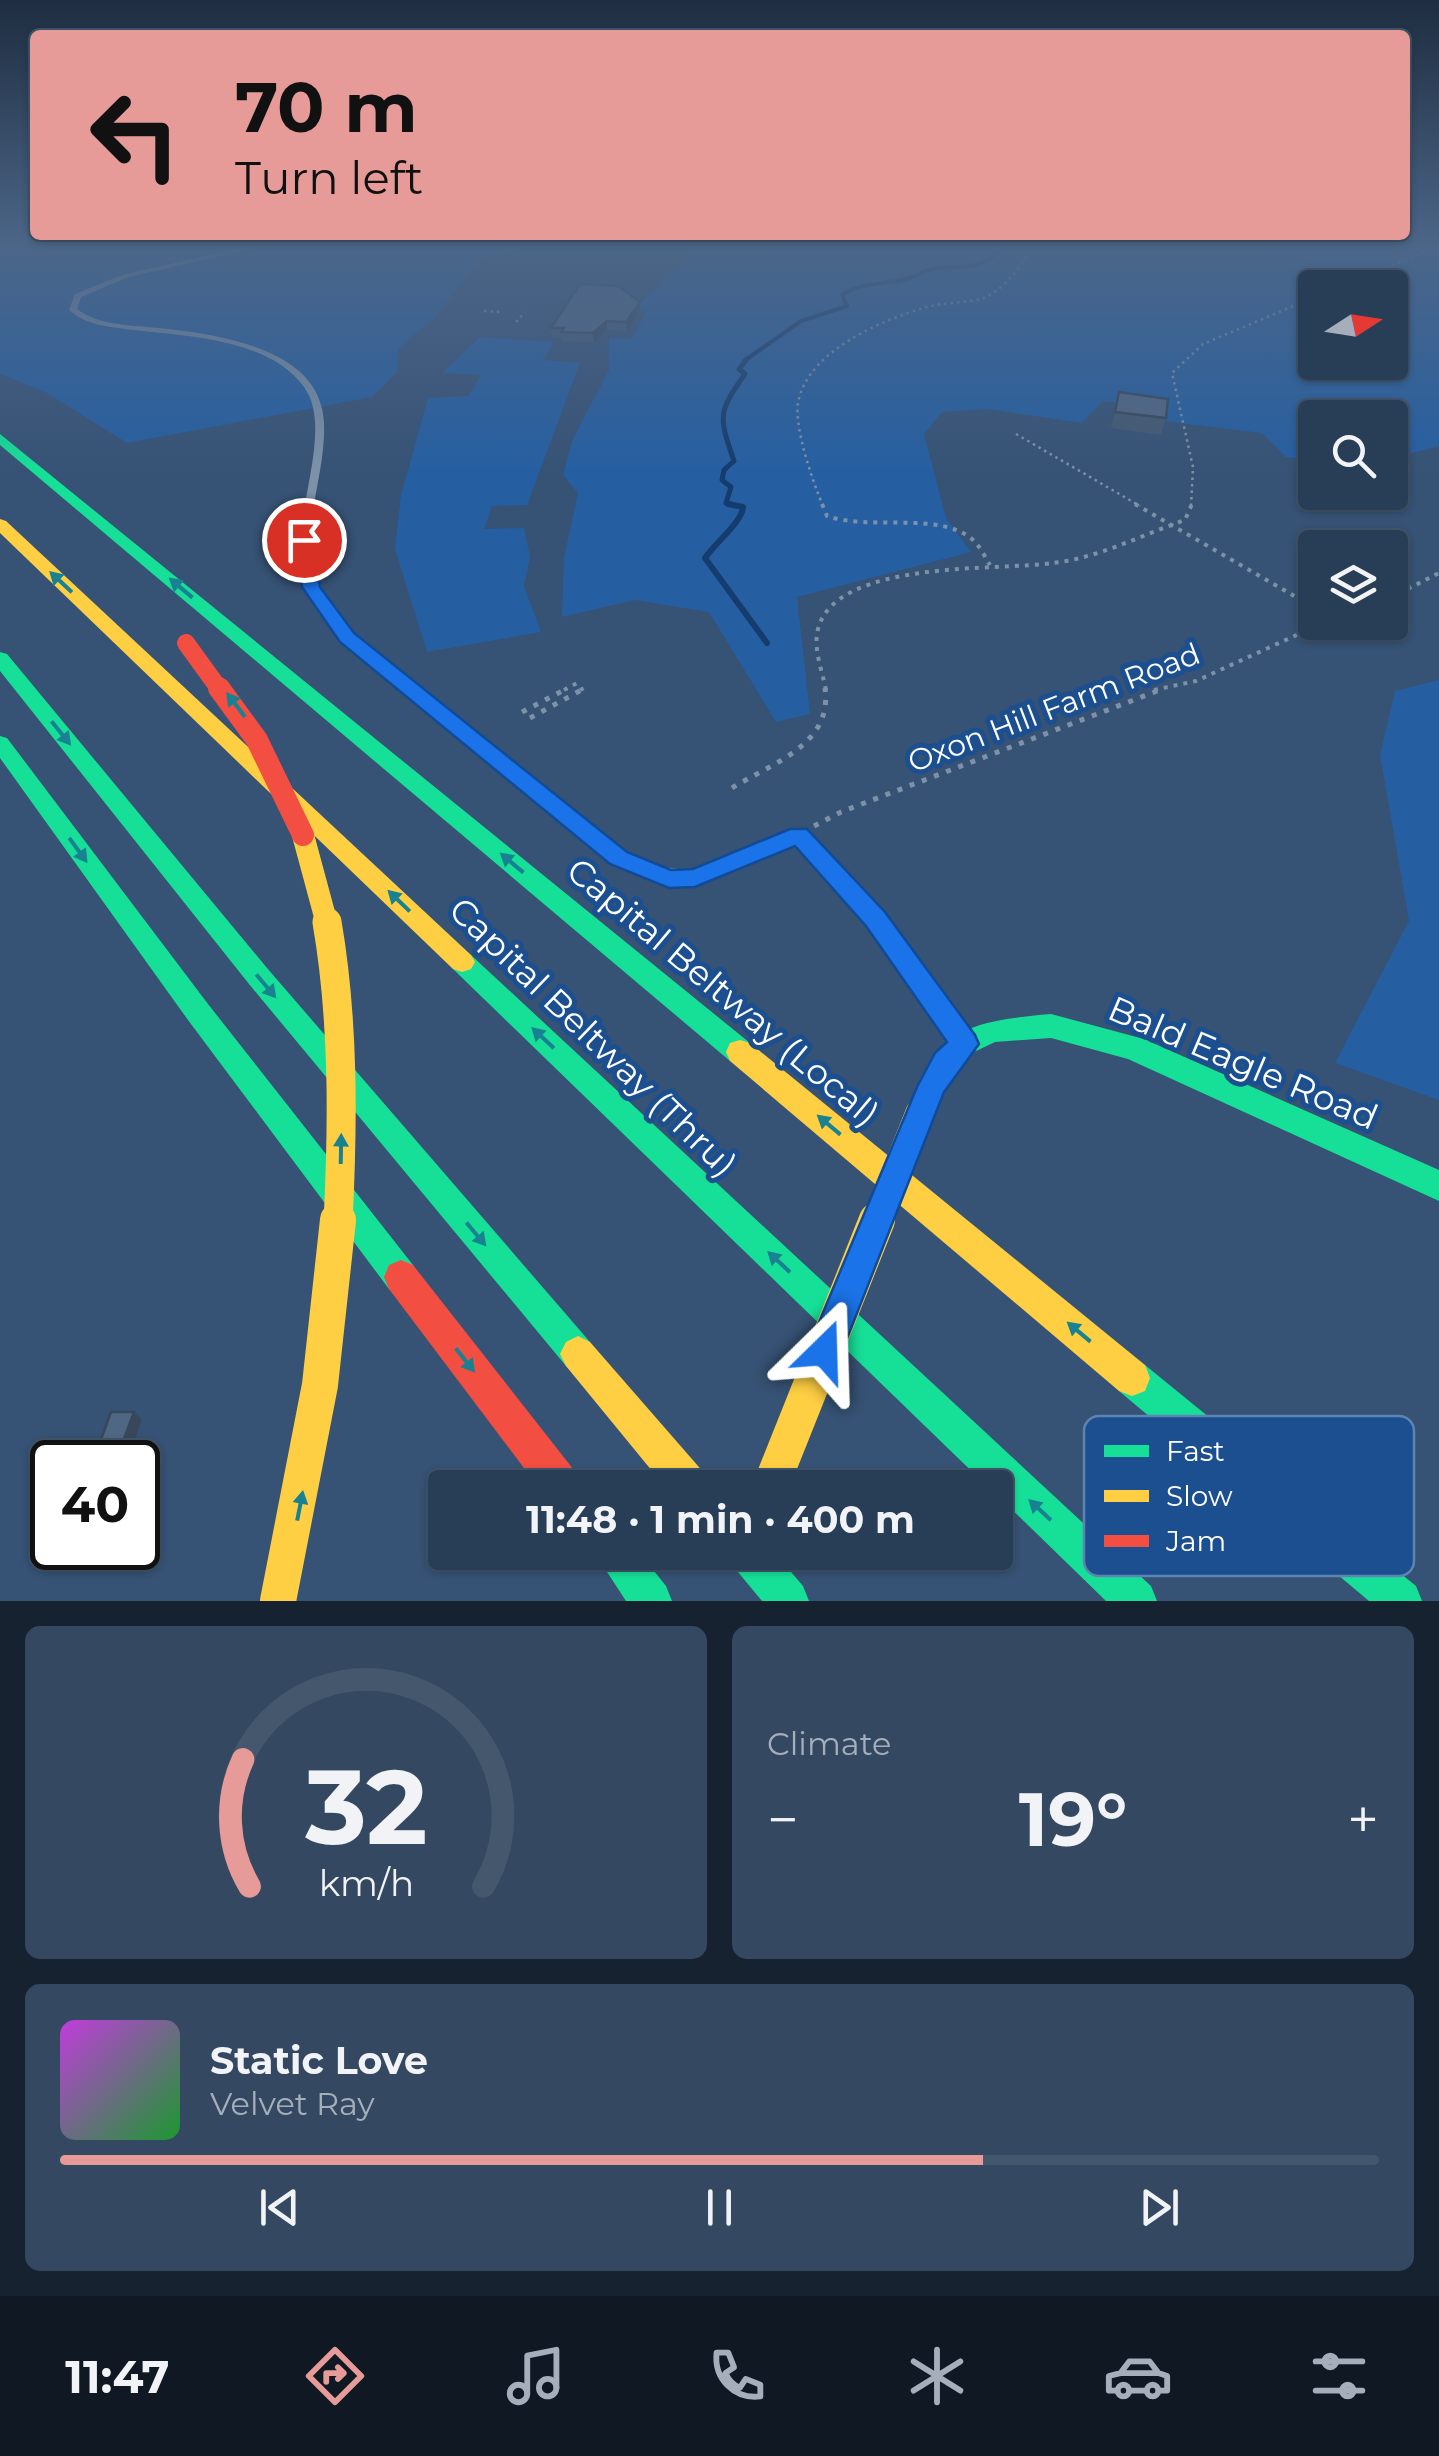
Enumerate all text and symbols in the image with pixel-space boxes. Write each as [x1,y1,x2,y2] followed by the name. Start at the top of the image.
[235,64,418,150] text: 70 m
[70,70,200,200] icon: left
[235,150,423,205] text: Turn left
[1298,270,1408,380] north arrow
[1298,270,1408,640] map controls
[1298,400,1408,510] button: search
[262,498,347,583] pin
[277,513,332,568] icon: arrive
[1298,530,1408,640] button: layers
[49,571,73,594] one-way arrow
[168,578,193,599] one-way arrow
[903,635,1205,780] street label: Oxon Hill Farm Road
[227,692,246,718] one-way arrow
[50,721,71,746] one-way arrow
[68,837,88,863] one-way arrow
[558,848,888,1135] street label: Capital Beltway (Local)
[499,853,524,874] one-way arrow
[441,888,746,1185] street label: Capital Beltway (Thru)
[387,890,411,913] one-way arrow
[255,973,276,998] one-way arrow
[1102,986,1384,1139] street label: Bald Eagle Road
[532,1027,556,1050] one-way arrow
[816,1115,841,1136] one-way arrow
[333,1132,349,1164] one-way arrow
[465,1221,487,1246] one-way arrow
[767,1251,791,1274] one-way arrow
[772,1299,876,1403] position arrow
[1067,1322,1092,1343] one-way arrow
[454,1347,475,1372] one-way arrow
[1084,1416,1414,1576] legend
[1166,1434,1225,1468] text: Fast
[30,1440,160,1570] speed limit sign: 40
[1166,1479,1233,1513] text: Slow
[292,1490,308,1521] one-way arrow
[526,1496,915,1543] text: 11:48 · 1 min · 400 m
[1028,1499,1052,1522] one-way arrow
[1165,1524,1226,1558] text: Jam
[767,1724,891,1763] text: Climate
[304,1743,427,1870] text: 32
[1019,1773,1127,1865] text: 19°
[767,1786,799,1853] text: −
[1347,1786,1379,1853] text: +
[318,1861,414,1905] text: km/h
[210,2037,428,2084] text: Static Love
[210,2084,375,2123] text: Velvet Ray
[252,2180,307,2235] icon: previous
[692,2180,747,2235] icon: pause
[1132,2180,1187,2235] icon: next
[300,2341,370,2411] icon: directions
[501,2341,571,2411] icon: music
[702,2341,772,2411] icon: phone
[902,2341,972,2411] icon: climate
[1103,2341,1173,2411] icon: car
[1304,2341,1374,2411] icon: filters
[65,2349,169,2404] text: 11:47

